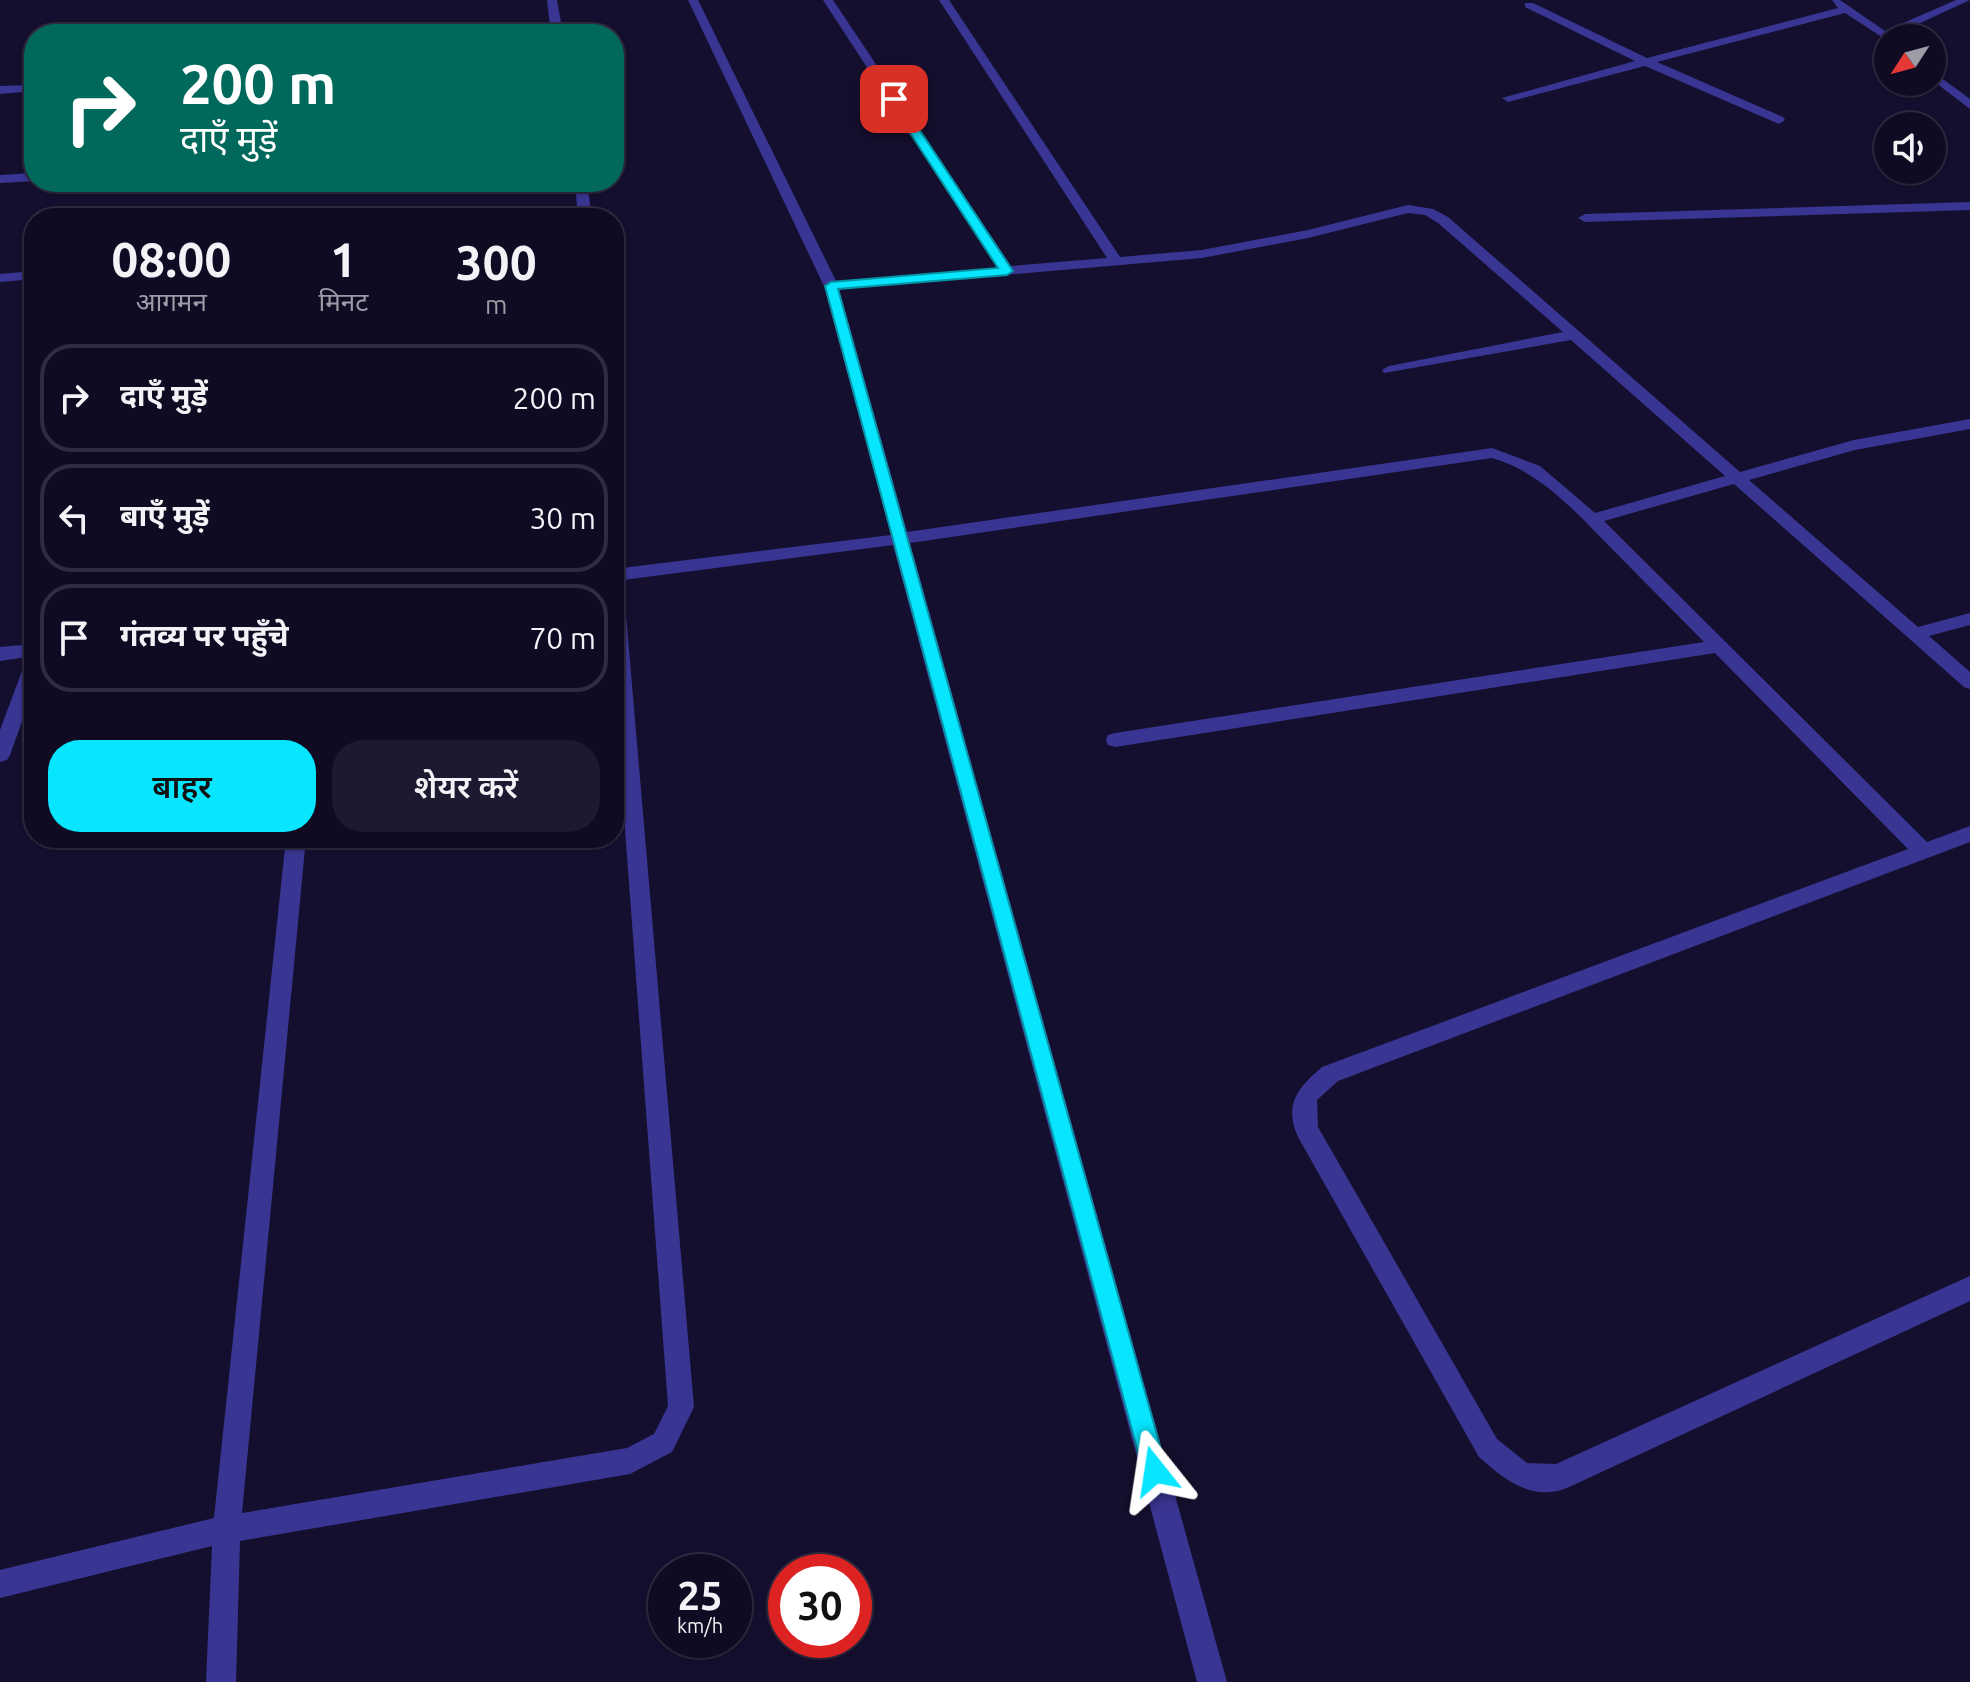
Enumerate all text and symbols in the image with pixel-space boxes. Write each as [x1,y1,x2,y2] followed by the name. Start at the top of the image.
[1874,24,1946,96] north arrow
[1874,24,1946,184] map controls
[180,52,336,115] text: 200 m
[48,56,152,160] icon: right
[860,65,928,133] pin
[872,77,916,121] icon: arrive
[1874,112,1946,184] button: sound
[180,118,277,159] text: दाएँ मुड़ें
[111,232,231,286] text: 08:00
[330,232,357,286] text: 1
[456,235,537,289] text: 300
[136,287,207,316] text: आगमन
[319,287,368,316] text: मिनट
[485,290,507,319] text: m
[52,376,96,420] icon: right
[120,378,208,412] text: दाएँ मुड़ें
[512,381,596,415] text: 200 m
[52,496,96,540] icon: left
[120,498,209,532] text: बाएँ मुड़ें
[529,501,596,535] text: 30 m
[52,616,96,660] icon: arrive
[120,618,288,652] text: गंतव्य पर पहुँचे
[529,621,596,655] text: 70 m
[48,740,316,832] button: बाहर
[332,740,600,832] button: शेयर करें
[1113,1429,1197,1513] position arrow
[768,1554,872,1658] speed limit sign: 30
[677,1573,723,1618] text: 25
[677,1614,723,1637] text: km/h

